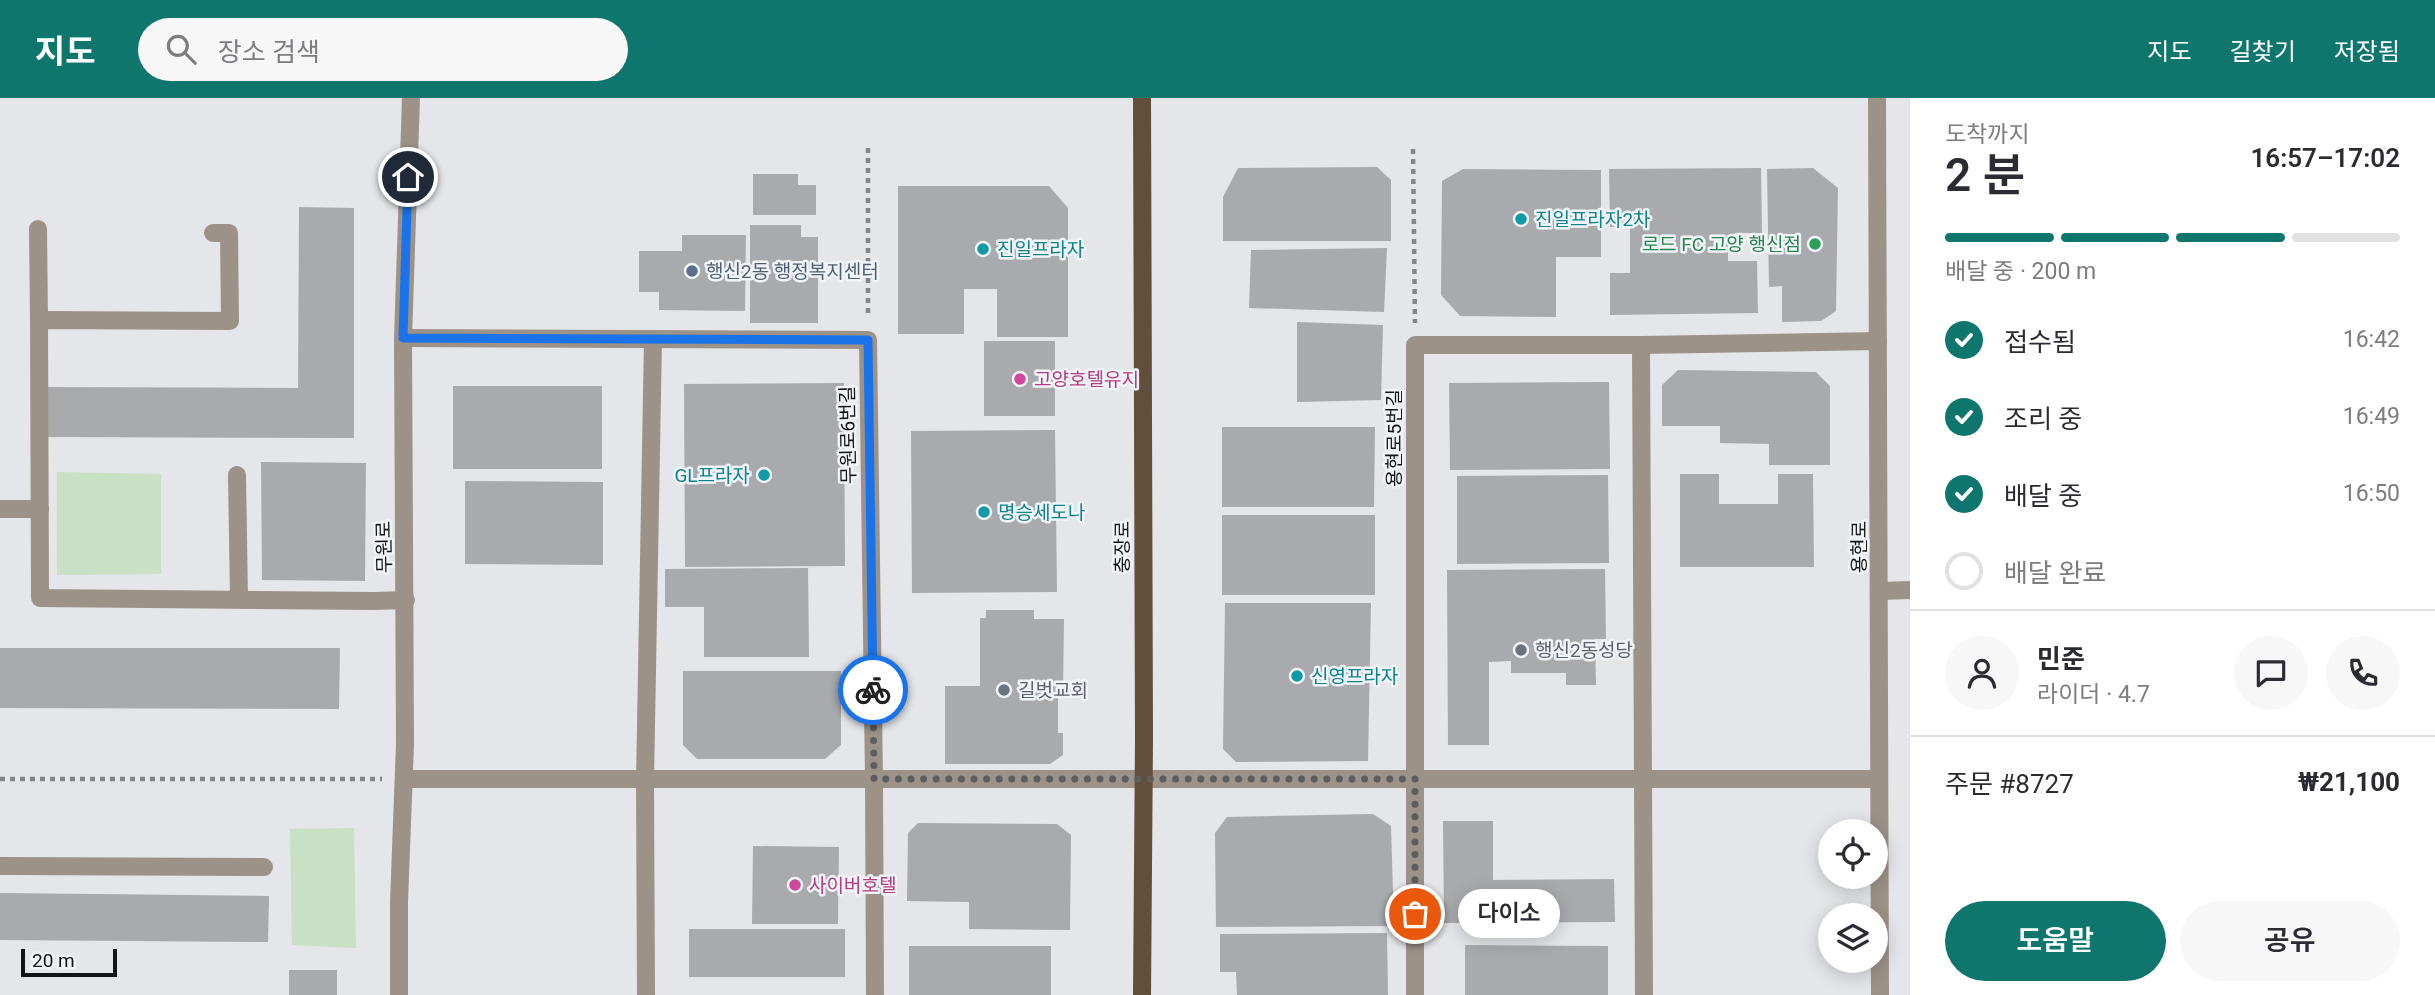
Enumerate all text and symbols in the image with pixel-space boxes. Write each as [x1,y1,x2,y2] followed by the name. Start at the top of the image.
[138,18,628,81] search box
[162,30,200,68] icon: search
[35,32,96,71] text: 지도
[218,37,320,67] text: 장소 검색
[2147,38,2192,66] text: 지도
[2230,38,2296,66] text: 길찾기
[2334,38,2400,66] text: 저장됨
[1945,121,2030,148] text: 도착까지
[2250,143,2400,173] text: 16:57–17:02
[378,147,438,207] pin
[1945,148,2025,202] text: 2 분
[389,158,427,196] icon: home
[1535,208,1651,231] place label: 진일프라자2차
[1513,211,1529,227] marker: 진일프라자2차
[1642,233,1801,256] place label: 로드 FC 고양 행신점
[1807,236,1823,252] marker: 로드 FC 고양 행신점
[997,238,1084,261] place label: 진일프라자
[975,241,991,257] marker: 진일프라자
[1945,258,2096,285] text: 배달 중 · 200 m
[706,260,879,283] place label: 행신2동 행정복지센터
[684,263,700,279] marker: 행신2동 행정복지센터
[1945,321,1983,359] icon: check
[2343,326,2400,353] text: 16:42
[2004,327,2076,357] text: 접수됨
[1034,368,1139,391] place label: 고양호텔유지
[1012,371,1028,387] marker: 고양호텔유지
[836,386,860,484] street label: 무원로6번길
[1383,389,1406,487] street label: 용현로5번길
[1945,398,1983,436] icon: check
[2343,403,2400,430] text: 16:49
[2004,404,2082,434] text: 조리 중
[674,464,750,487] place label: GL프라자
[756,467,772,483] marker: GL프라자
[1945,475,1983,513] icon: check
[2343,480,2400,507] text: 16:50
[2004,481,2082,511] text: 배달 중
[998,501,1085,524] place label: 명승세도나
[976,504,992,520] marker: 명승세도나
[372,521,396,573] street label: 무원로
[1111,521,1134,573] street label: 충장로
[1848,521,1871,573] street label: 용현로
[2004,558,2106,588] text: 배달 완료
[1945,636,2019,710] button: person
[2234,636,2308,710] button: chat
[2326,636,2400,710] button: phone
[1535,639,1633,662] place label: 행신2동성당
[1513,642,1529,658] marker: 행신2동성당
[2037,644,2085,674] text: 민준
[838,655,908,725] courier
[1311,665,1398,688] place label: 신영프라자
[1289,668,1305,684] marker: 신영프라자
[854,671,892,709] icon: bike
[1018,679,1088,702] place label: 길벗교회
[2037,681,2150,708] text: 라이더 · 4.7
[996,682,1012,698] marker: 길벗교회
[2298,767,2400,797] text: ₩21,100
[1945,769,2074,799] text: 주문 #8727
[1818,819,1888,973] map controls
[1818,819,1888,889] button: locate
[809,874,896,897] place label: 사이버호텔
[787,877,803,893] marker: 사이버호텔
[1385,884,1445,944] pin
[1457,890,1558,938] callout: 다이소
[1396,895,1434,933] icon: bag
[1477,900,1541,927] text: 다이소
[1945,901,2166,981] button: 도움말
[2180,901,2400,981] button: 공유
[1818,903,1888,973] button: layers
[21,946,117,978] scale bar
[32,949,75,972] text: 20 m

